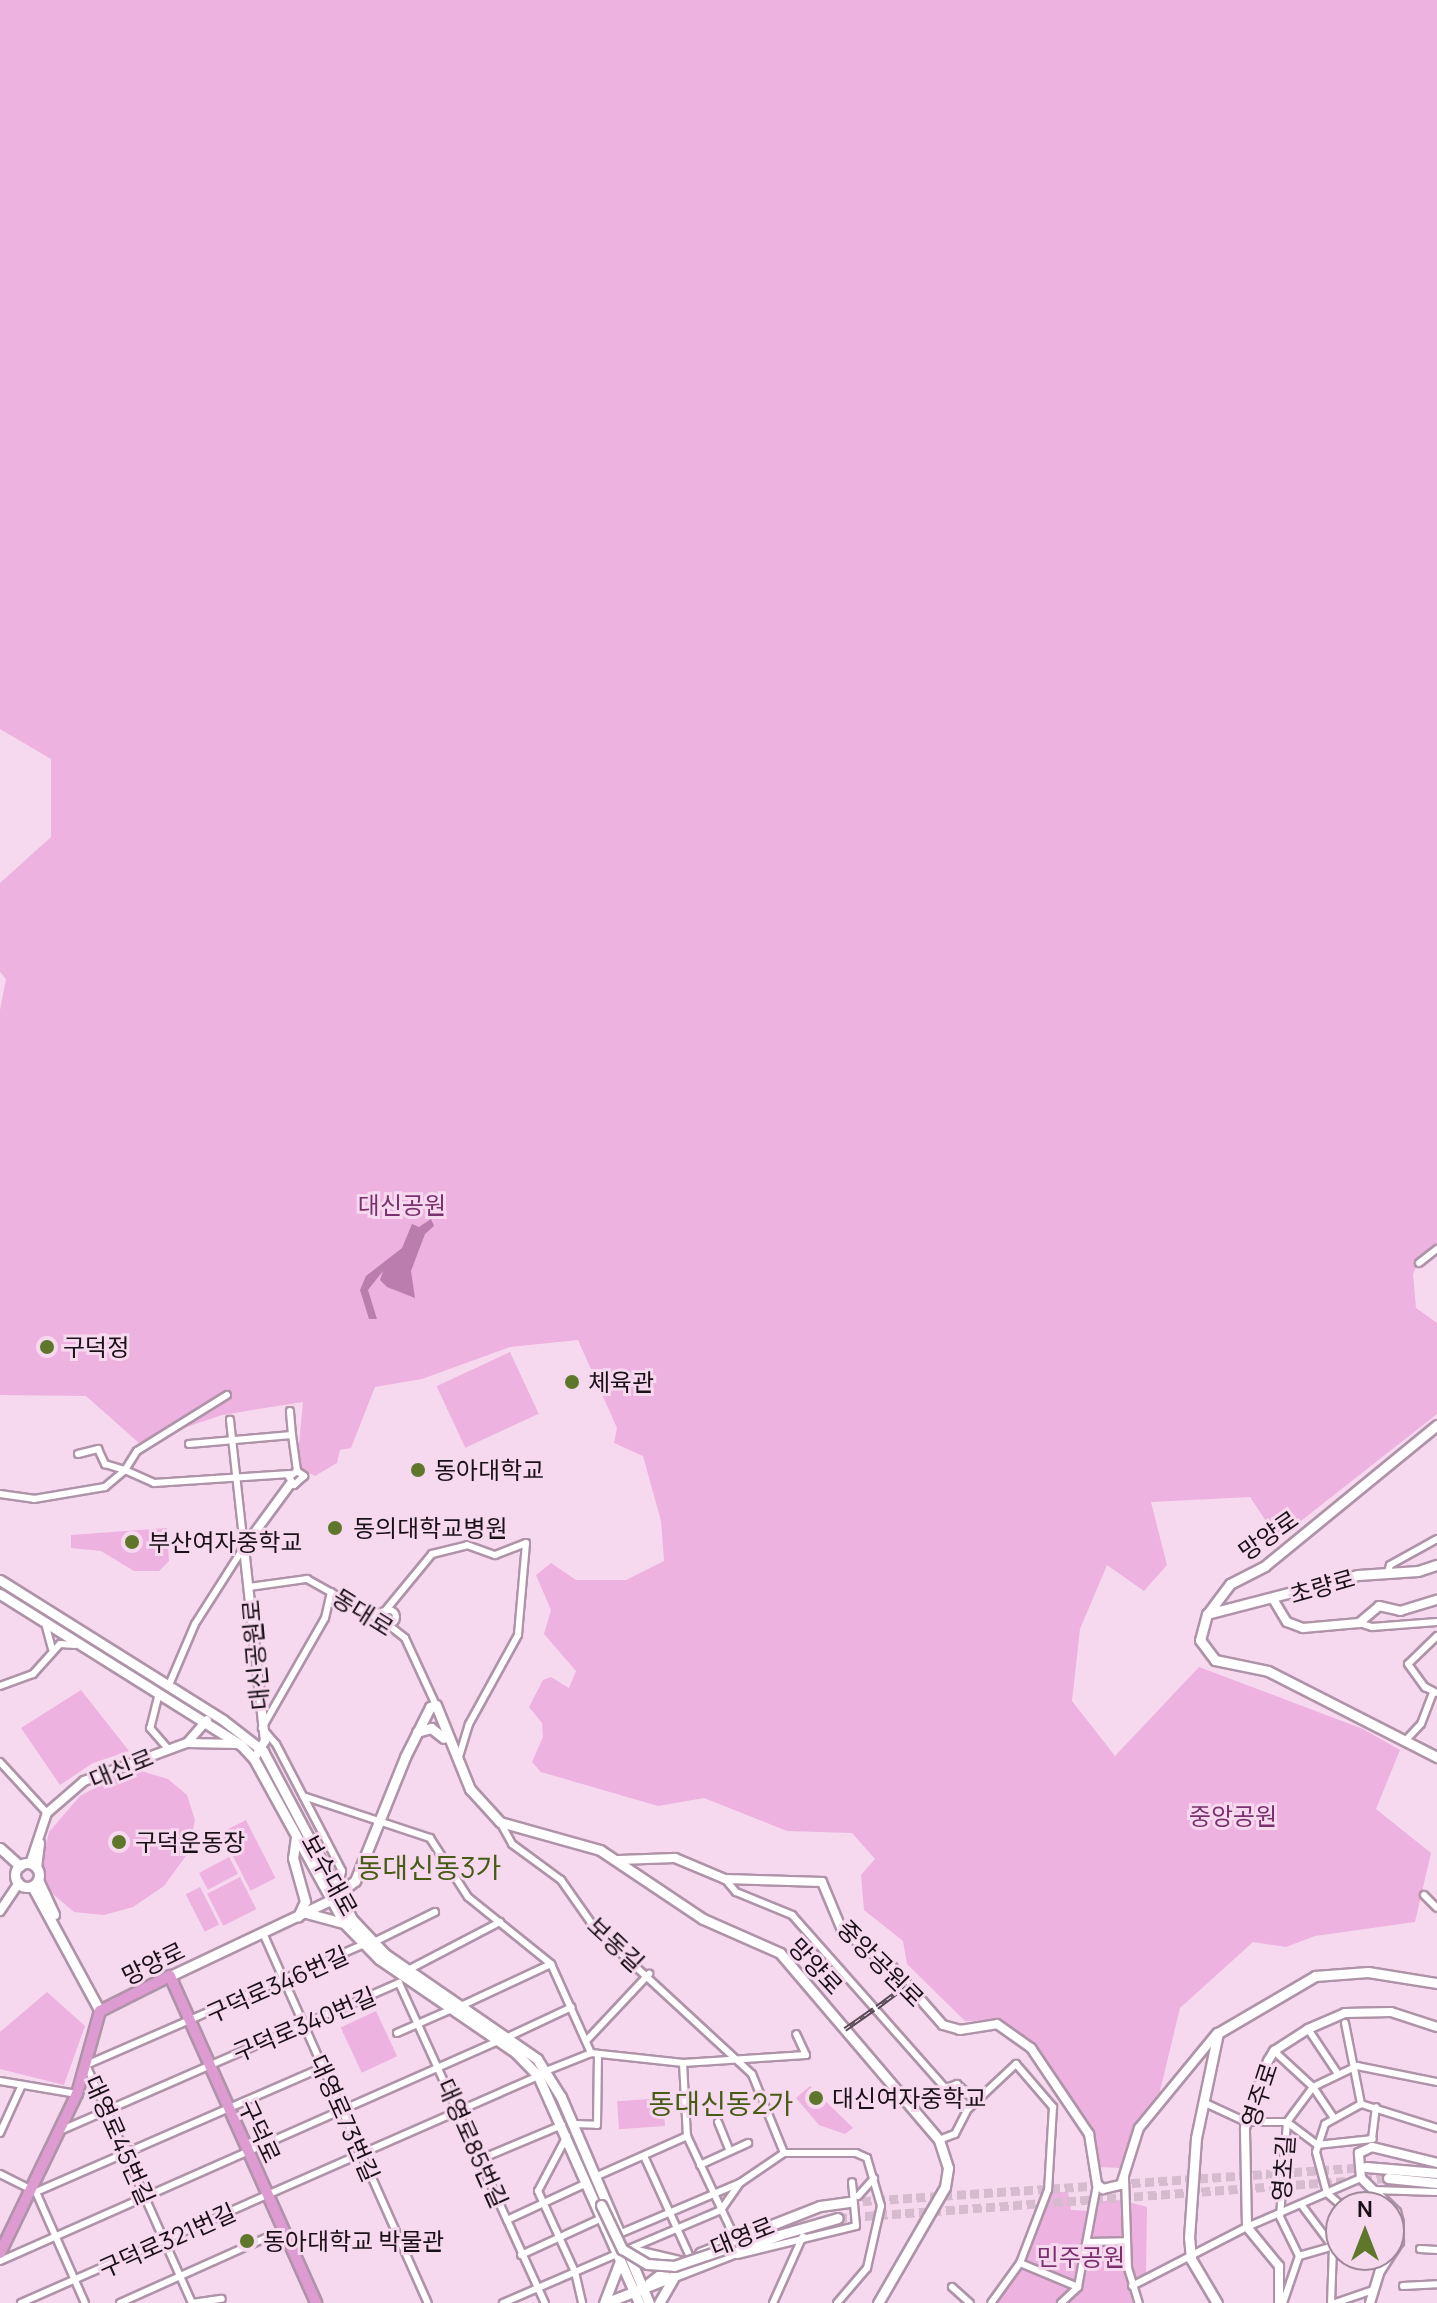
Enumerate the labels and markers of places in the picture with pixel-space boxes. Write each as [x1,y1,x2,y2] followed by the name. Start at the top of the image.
[63,1333,129,1361] place label: 구덕정
[38,1338,56,1356] marker: 구덕정
[588,1368,654,1396] place label: 체육관
[563,1373,581,1391] marker: 체육관
[434,1456,544,1484] place label: 동아대학교
[409,1461,427,1479] marker: 동아대학교
[353,1514,508,1542] place label: 동의대학교병원
[324,1517,346,1539] marker: 동의대학교병원
[148,1528,303,1556] place label: 부산여자중학교
[123,1533,141,1551] marker: 부산여자중학교
[135,1828,245,1856] place label: 구덕운동장
[110,1833,128,1851] marker: 구덕운동장
[832,2084,987,2112] place label: 대신여자중학교
[807,2089,825,2107] marker: 대신여자중학교
[263,2227,444,2255] place label: 동아대학교 박물관
[238,2232,256,2250] marker: 동아대학교 박물관

